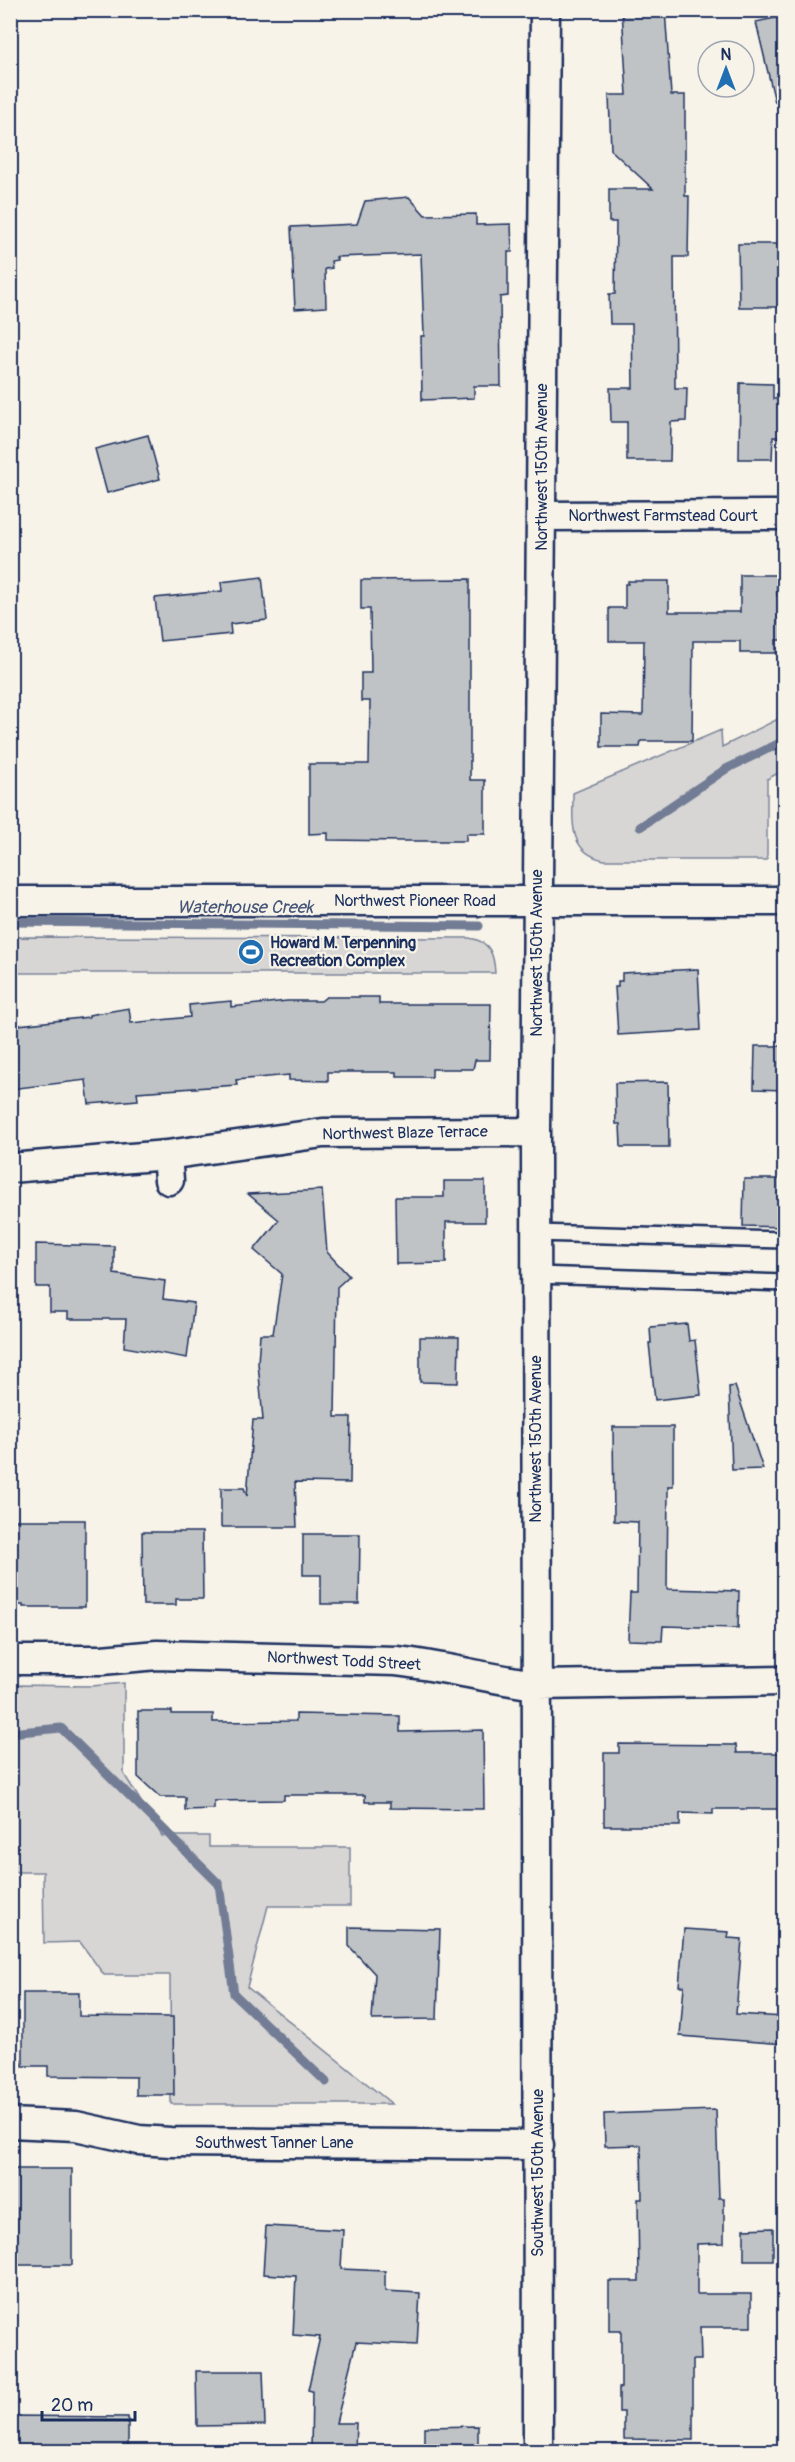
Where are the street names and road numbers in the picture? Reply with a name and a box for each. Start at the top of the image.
street label: Northwest 150th Avenue [532,383,552,551]
street label: Northwest Farmstead Court [568,506,758,526]
street label: Northwest 150th Avenue [527,869,547,1037]
street label: Northwest Pioneer Road [334,891,496,911]
street label: Northwest Blaze Terrace [322,1122,488,1144]
street label: Northwest 150th Avenue [526,1355,546,1523]
street label: Northwest Todd Street [267,1647,422,1675]
street label: Southwest 150th Avenue [528,2089,548,2257]
street label: Southwest Tanner Lane [195,2133,353,2153]

